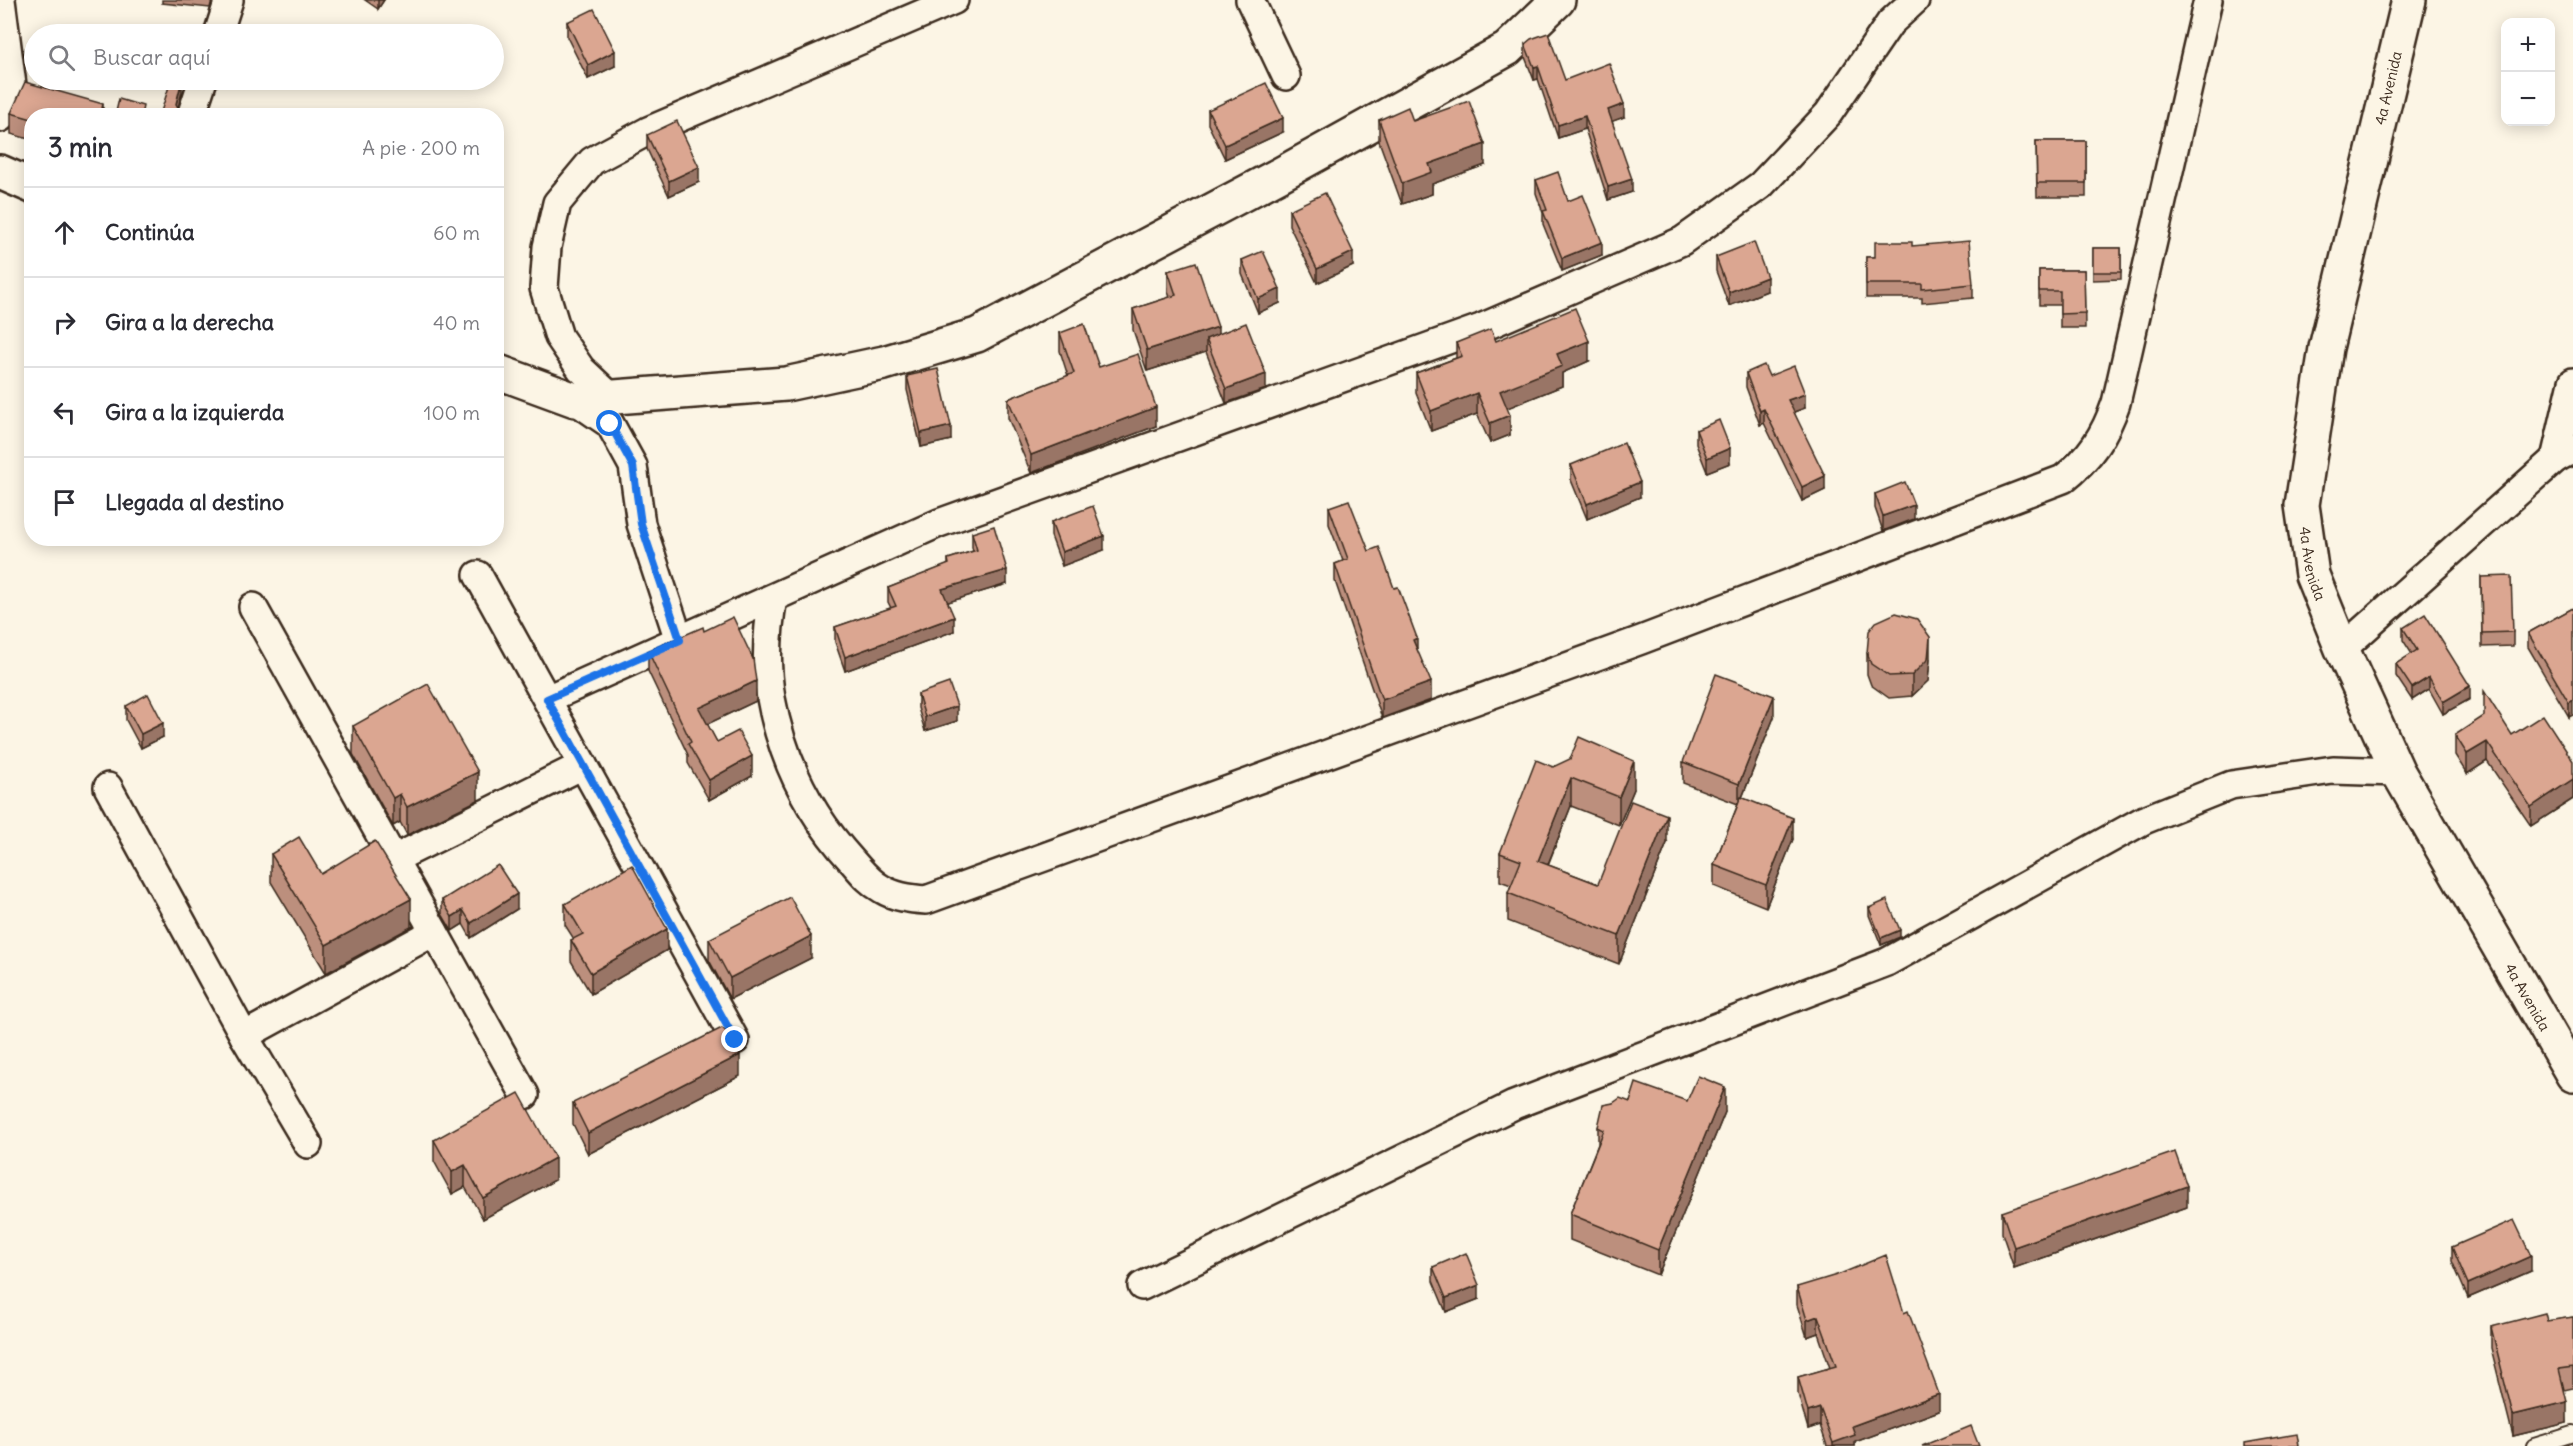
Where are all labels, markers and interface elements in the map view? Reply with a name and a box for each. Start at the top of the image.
map controls [2501,18,2555,126]
button: + [2501,18,2555,72]
search box [24,24,504,90]
icon: search [45,41,78,74]
text: Buscar aquí [93,43,210,71]
street label: 4a Avenida [2370,49,2406,127]
button: − [2501,72,2555,126]
text: 3 min [48,131,113,164]
text: A pie · 200 m [362,135,480,160]
icon: ahead [48,216,81,249]
text: Continúa [105,218,194,246]
text: 60 m [433,220,480,245]
icon: right [48,306,81,339]
text: Gira a la derecha [105,308,274,336]
text: 40 m [433,310,480,335]
icon: left [48,396,81,429]
text: Gira a la izquierda [105,398,284,426]
text: 100 m [423,400,480,425]
route start [596,410,622,436]
icon: arrive [48,486,81,519]
text: Llegada al destino [105,488,284,516]
street label: 4a Avenida [2296,525,2331,603]
street label: 4a Avenida [2501,960,2555,1035]
route end [721,1026,747,1052]

